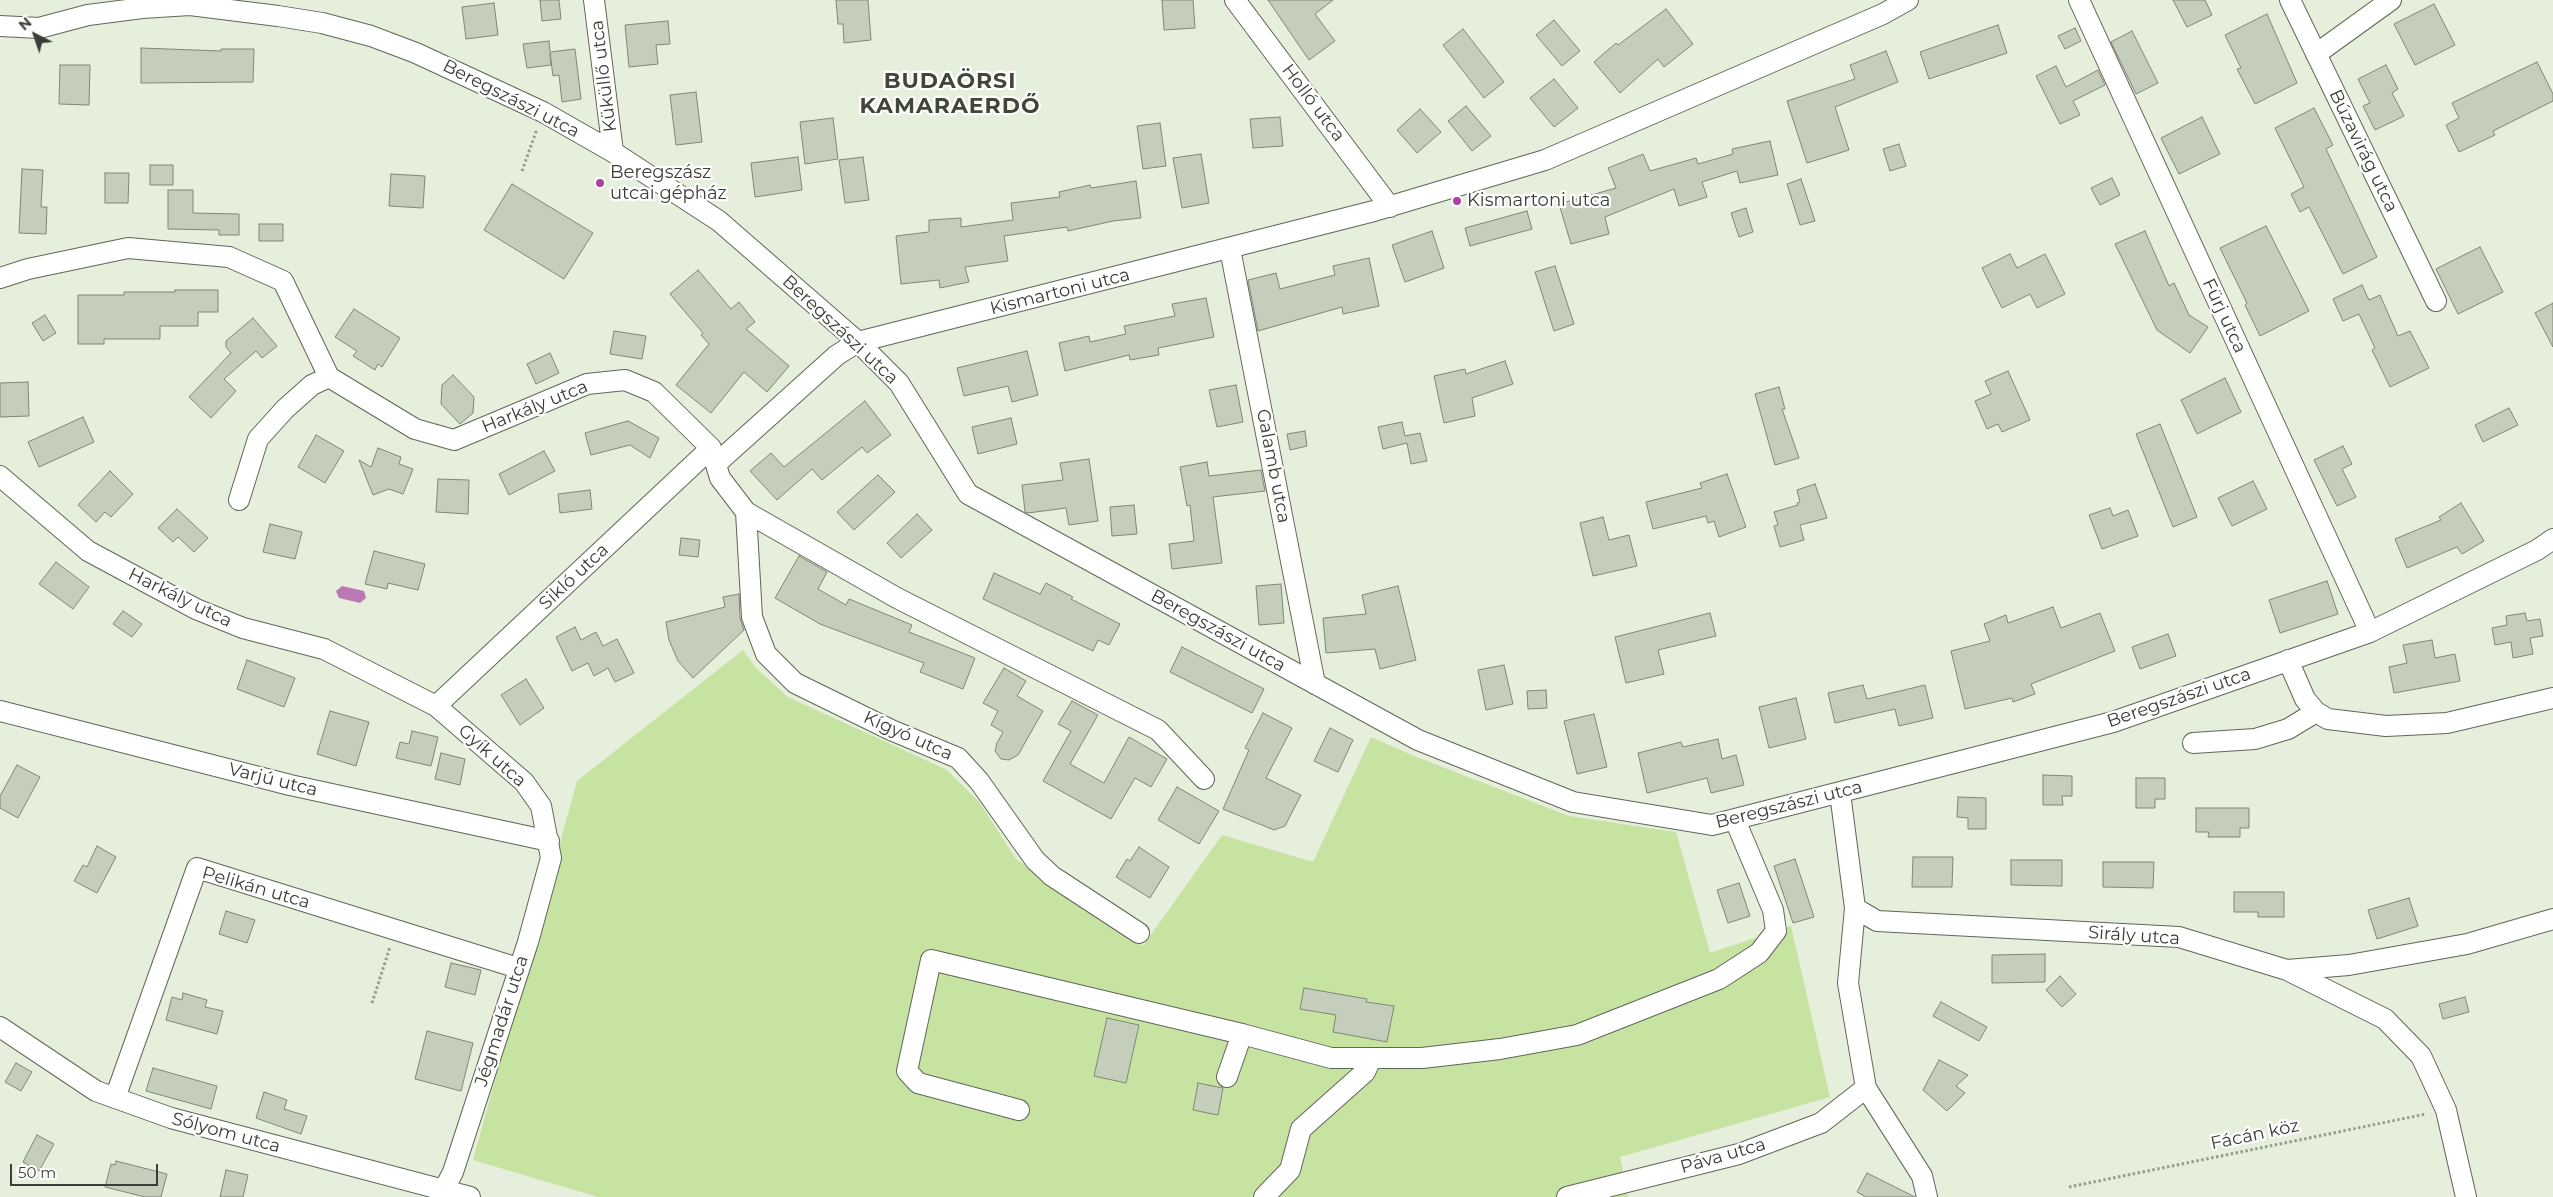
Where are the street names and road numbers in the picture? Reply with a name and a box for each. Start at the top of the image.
street label: Küküllő utca [586,19,622,133]
street label: Beregszászi utca [439,55,583,143]
street label: Holló utca [1277,60,1349,146]
street label: Búzavirág utca [2324,86,2402,216]
street label: Kismartoni utca [988,264,1132,320]
street label: Beregszászi utca [778,271,902,389]
street label: Fürj utca [2197,275,2251,357]
street label: Harkály utca [479,376,591,438]
street label: Galamb utca [1251,407,1295,525]
street label: Sikló utca [535,539,613,615]
street label: Harkály utca [125,564,235,632]
street label: Beregszászi utca [1147,585,1289,677]
street label: Beregszászi utca [2104,663,2254,733]
street label: Kígyó utca [860,707,956,765]
street label: Gyík utca [454,720,530,792]
street label: Varjú utca [226,759,320,801]
street label: Beregszászi utca [1713,776,1865,834]
street label: Pelikán utca [200,862,312,914]
street label: Sirály utca [2087,922,2181,950]
street label: Jégmadár utca [471,953,533,1089]
street label: Sólyom utca [169,1108,283,1158]
street label: Fácán köz [2209,1115,2301,1155]
street label: Páva utca [1678,1134,1768,1178]

